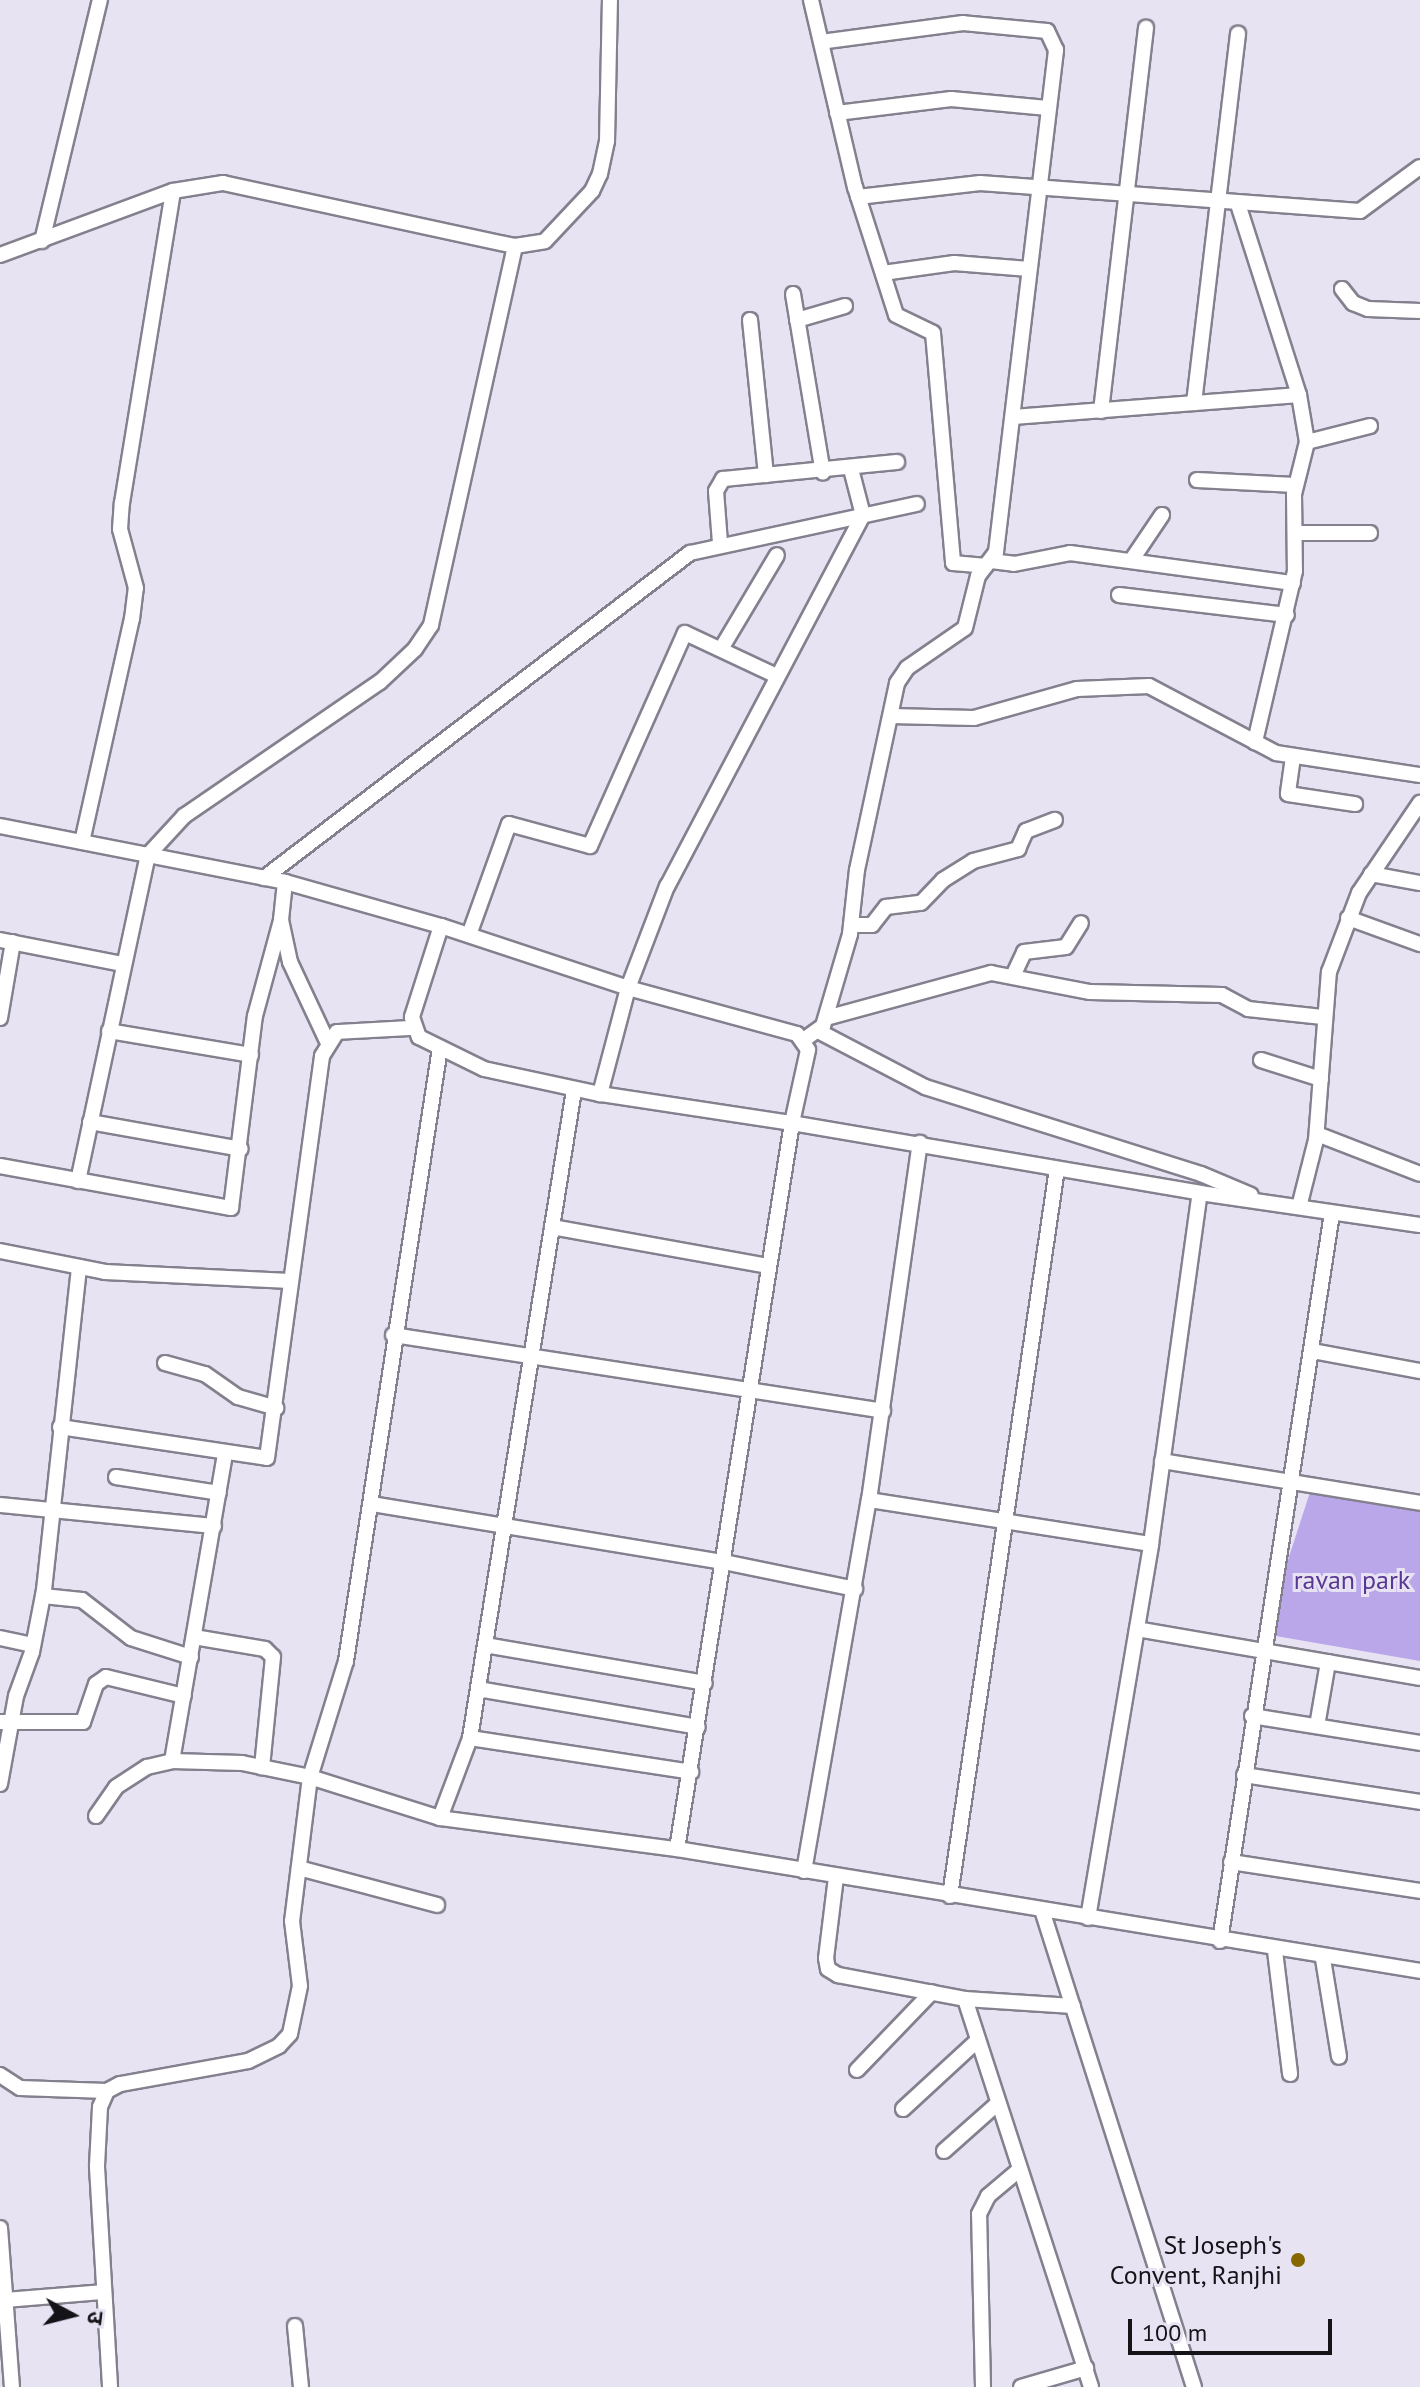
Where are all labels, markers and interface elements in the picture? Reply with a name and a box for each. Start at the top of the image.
park label: ravan park [1294,1564,1410,1596]
place label: St Joseph's Convent, Ranjhi [1108,2229,1282,2290]
marker: St Joseph's Convent, Ranjhi [1289,2251,1307,2269]
north arrow [32,2275,112,2355]
scale bar [1132,2303,1336,2353]
text: उ [81,2310,111,2326]
text: 100 m [1142,2317,1207,2348]

